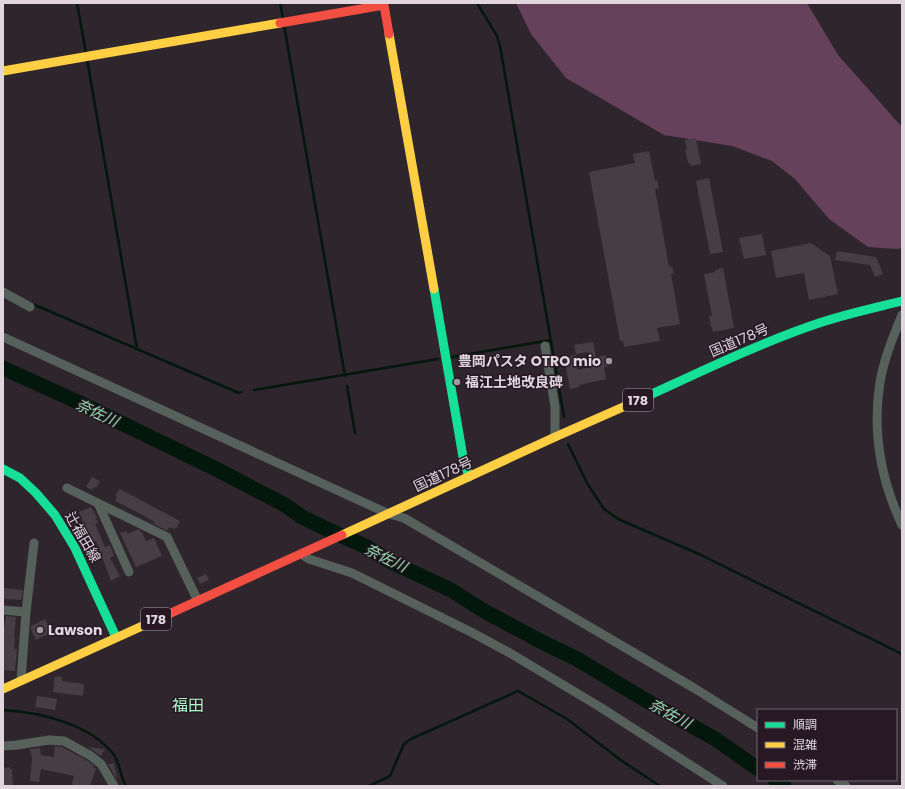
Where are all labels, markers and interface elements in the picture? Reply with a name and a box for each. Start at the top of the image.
street label: 国道178号 [706,318,772,362]
place label: 豊岡パスタ OTRO mio [458,351,601,371]
marker: 豊岡パスタ OTRO mio [604,356,614,366]
place label: 福江土地改良碑 [465,372,563,392]
marker: 福江土地改良碑 [452,377,462,387]
road number: 178 [623,389,653,411]
water label: 奈佐川 [72,394,124,432]
street label: 国道178号 [410,452,476,496]
street label: 辻福田線 [60,508,106,566]
water label: 奈佐川 [361,538,413,578]
road number: 178 [141,608,171,630]
place label: Lawson [48,620,102,640]
marker: Lawson [35,625,45,635]
water label: 奈佐川 [645,693,697,735]
district label: 福田 [172,694,204,717]
legend [757,709,897,781]
text: 順調 [793,716,817,733]
text: 混雑 [793,736,817,753]
text: 渋滞 [793,756,817,773]

